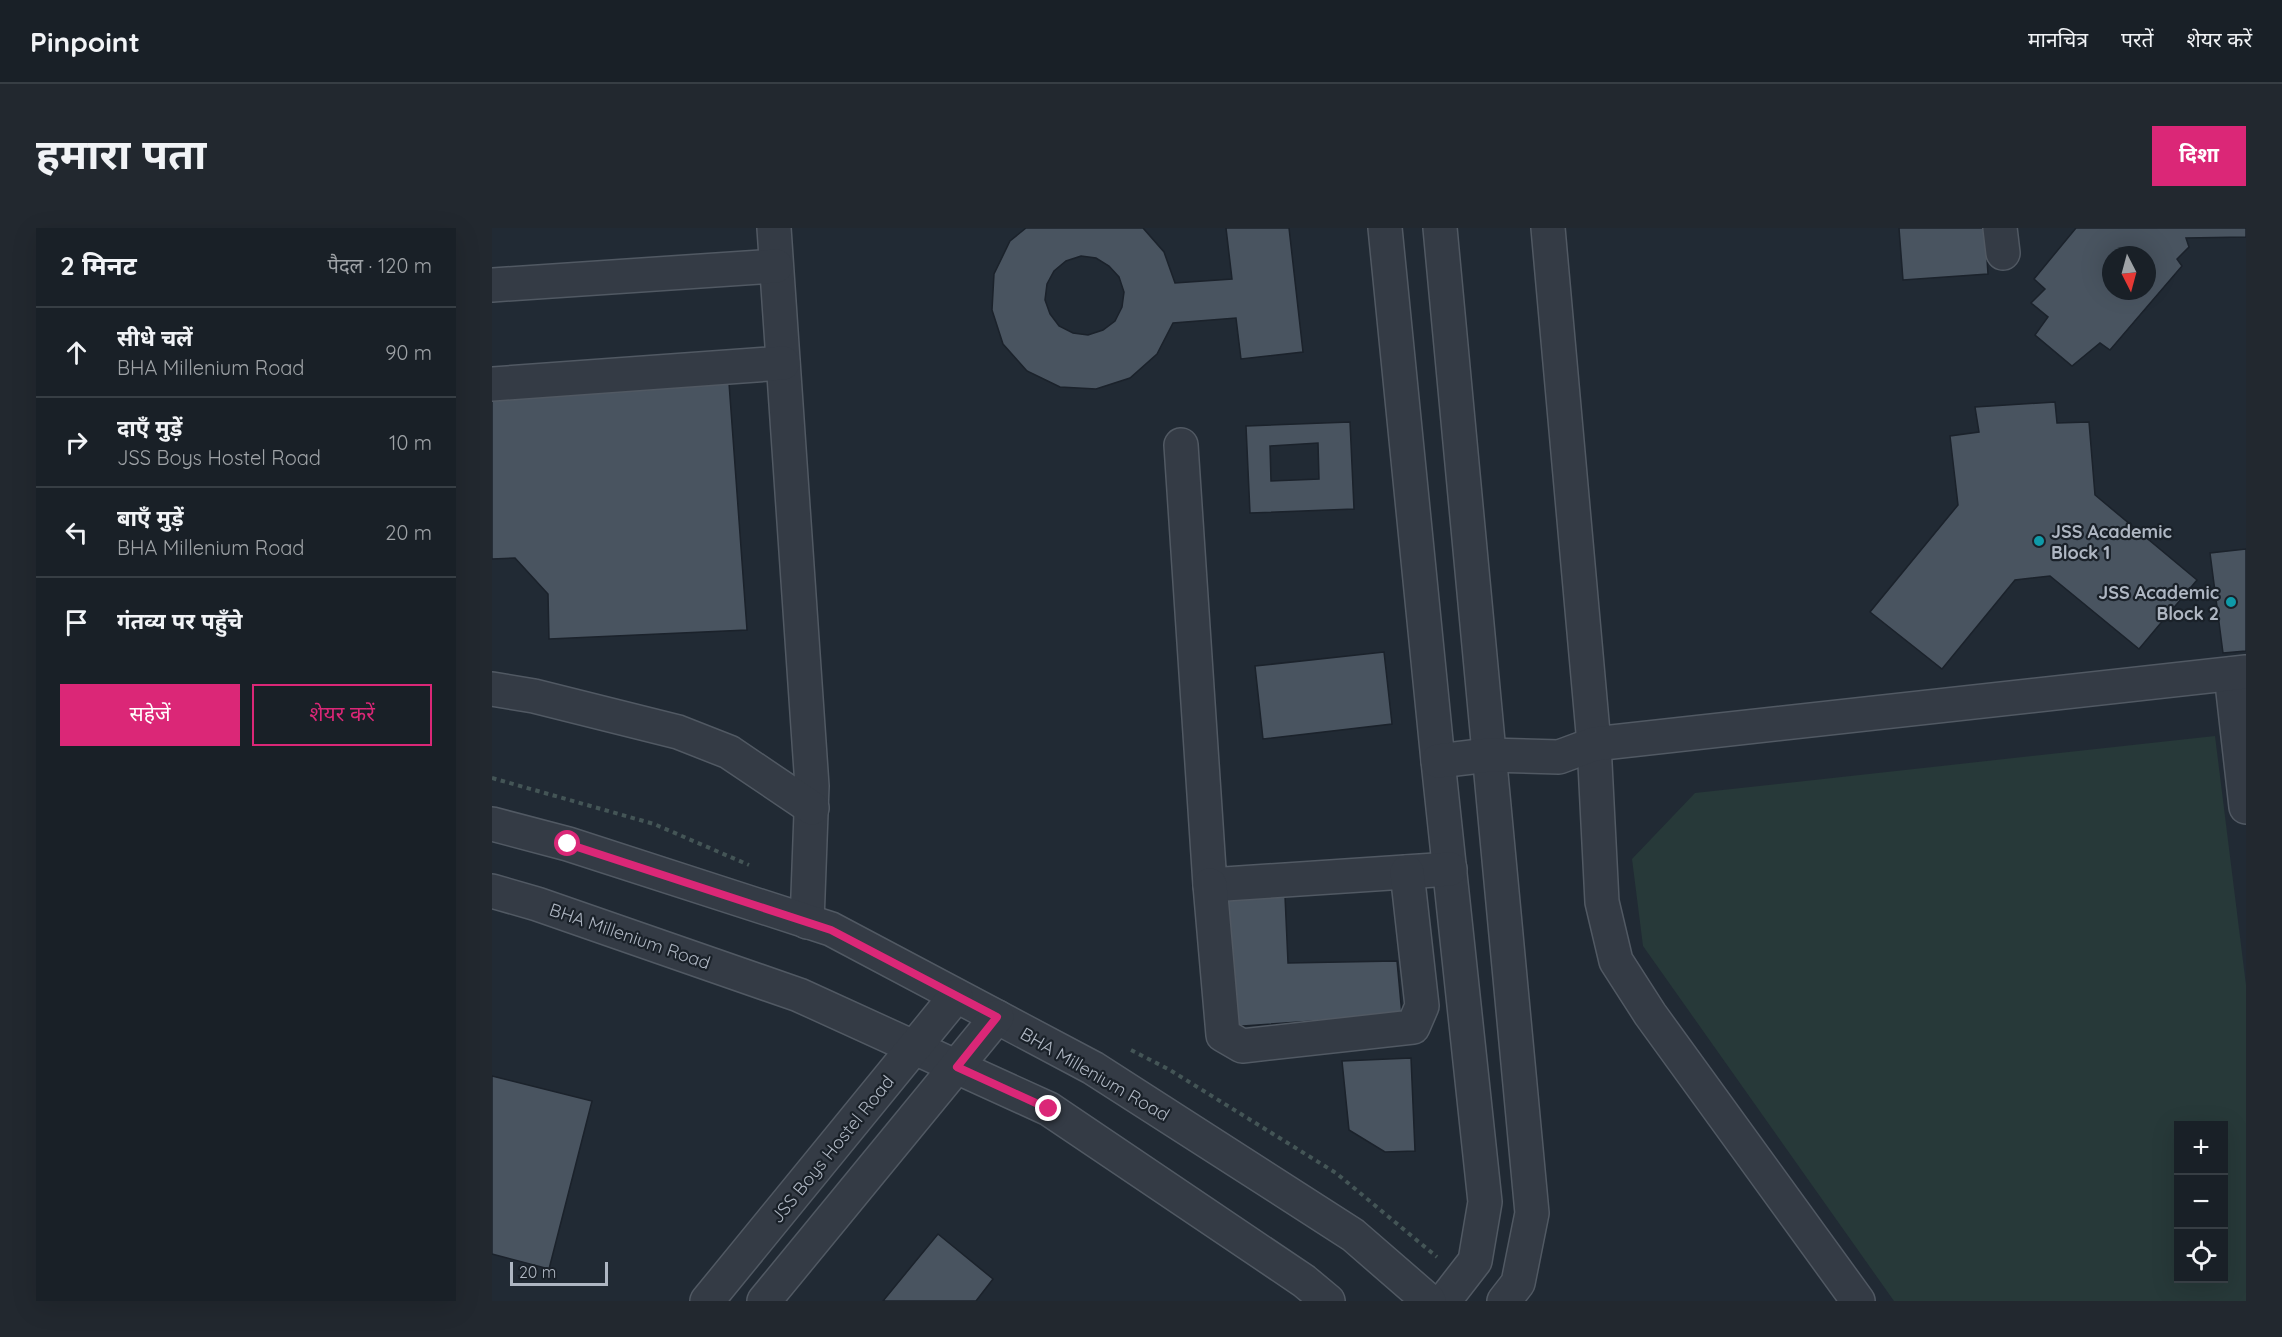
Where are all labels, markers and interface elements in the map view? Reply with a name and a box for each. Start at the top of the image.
text: Pinpoint [30,24,140,59]
text: मानचित्र [2028,26,2088,52]
text: परतें [2121,26,2154,52]
text: शेयर करें [2187,26,2252,52]
button: दिशा [2152,126,2246,186]
text: हमारा पता [36,127,206,180]
north arrow [2102,246,2156,300]
text: 2 मिनट [60,249,137,282]
text: पैदल · 120 m [328,253,432,278]
text: सीधे चलें [117,324,193,352]
icon: ahead [60,336,93,369]
text: 90 m [385,340,432,365]
text: BHA Millenium Road [117,355,304,380]
text: दाएँ मुड़ें [117,414,182,442]
icon: right [60,426,93,459]
text: 10 m [389,430,432,455]
text: JSS Boys Hostel Road [117,445,321,470]
text: बाएँ मुड़ें [117,504,183,532]
icon: left [60,516,93,549]
text: 20 m [385,520,432,545]
place label: JSS Academic Block 1 [2051,520,2172,564]
marker: JSS Academic Block 1 [2032,534,2046,548]
text: BHA Millenium Road [117,535,304,560]
place label: JSS Academic Block 2 [2098,581,2219,625]
marker: JSS Academic Block 2 [2224,595,2238,609]
icon: arrive [60,606,93,639]
text: गंतव्य पर पहुँचे [117,607,242,635]
button: सहेजें [60,684,240,746]
button: शेयर करें [252,684,432,746]
route start [554,830,580,856]
street label: BHA Millenium Road [546,898,714,974]
street label: BHA Millenium Road [1016,1022,1174,1126]
street label: JSS Boys Hostel Road [765,1070,899,1228]
route end [1035,1095,1061,1121]
map controls [2174,1121,2228,1283]
button: + [2174,1121,2228,1175]
button: − [2174,1175,2228,1229]
button: locate [2174,1229,2228,1283]
scale bar [510,1259,608,1286]
text: 20 m [519,1262,556,1282]

